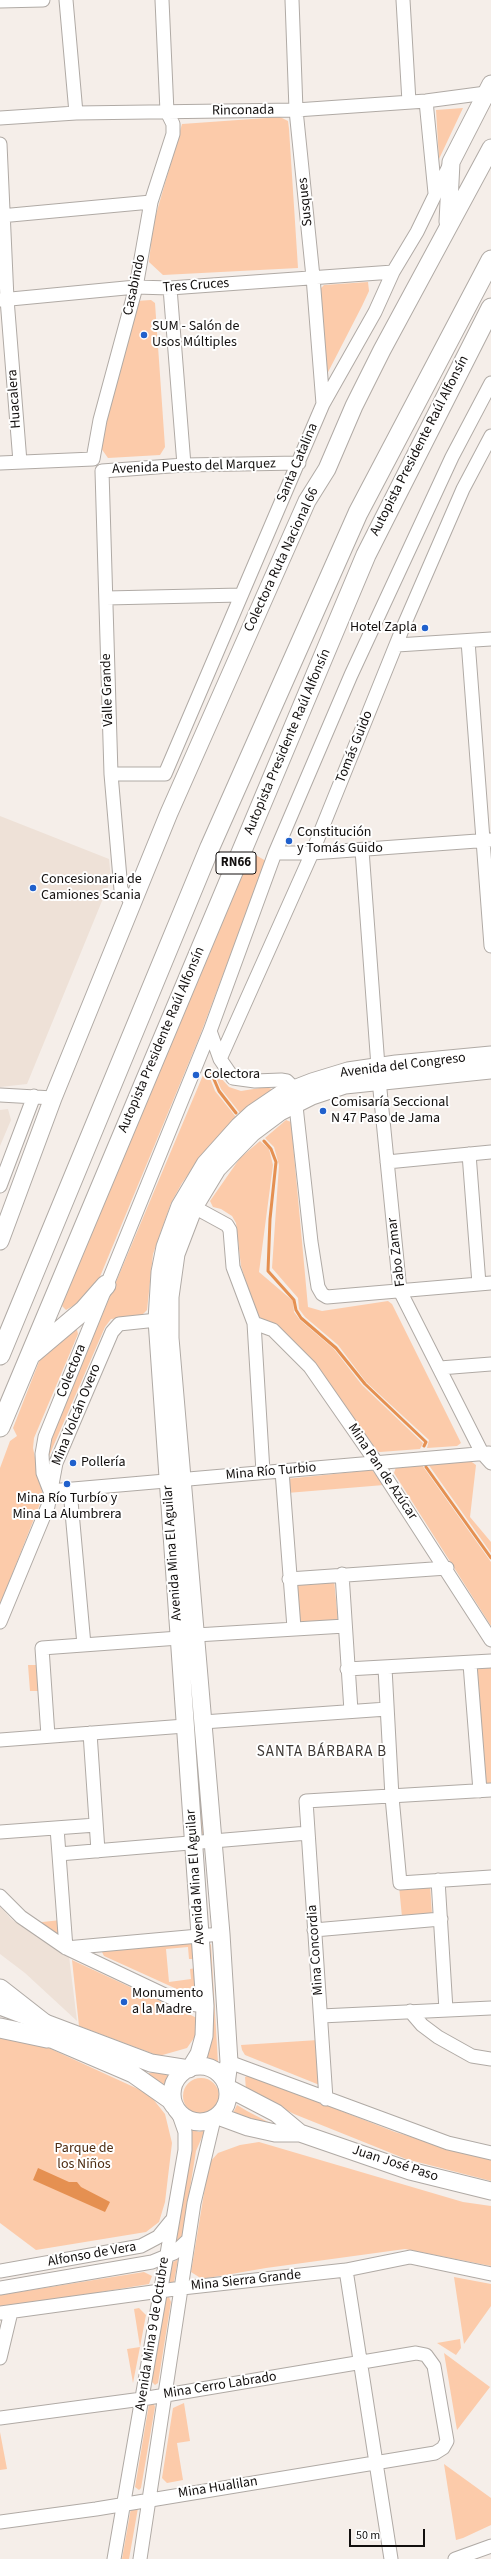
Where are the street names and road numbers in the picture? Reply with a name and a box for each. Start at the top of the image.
street label: Rinconada [212,102,274,120]
street label: Susques [295,177,317,227]
street label: Casabindo [120,253,150,317]
street label: Tres Cruces [162,275,230,297]
street label: Autopista Presidente Raúl Alfonsín [367,353,473,539]
street label: Huacalera [5,369,25,429]
street label: Santa Catalina [274,421,322,505]
street label: Avenida Puesto del Marquez [112,456,276,478]
street label: Colectora Ruta Nacional 66 [241,485,323,635]
street label: Autopista Presidente Raúl Alfonsín [241,647,335,837]
street label: Valle Grande [98,653,118,727]
street label: Tomás Guido [333,708,377,786]
road number: RN66 [216,852,256,874]
street label: Autopista Presidente Raúl Alfonsín [115,945,209,1135]
street label: Avenida del Congreso [339,1050,467,1082]
street label: Fabo Zamar [384,1216,410,1288]
street label: Colectora [54,1342,90,1400]
street label: Mina Volcán Overo [49,1362,105,1468]
street label: Mina Pan de Azúcar [344,1421,420,1523]
street label: Mina Río Turbio [225,1460,317,1484]
street label: Avenida Mina El Aguilar [160,1485,186,1621]
street label: Avenida Mina El Aguilar [183,1809,209,1945]
street label: Mina Concordia [304,1904,328,1996]
street label: Juan José Paso [350,2142,440,2186]
street label: Alfonso de Vera [46,2239,138,2271]
street label: Avenida Mina 9 de Octubre [133,2256,173,2412]
street label: Mina Sierra Grande [190,2267,302,2295]
street label: Mina Cerro Labrado [162,2369,278,2403]
street label: Mina Hualilan [177,2473,259,2503]

